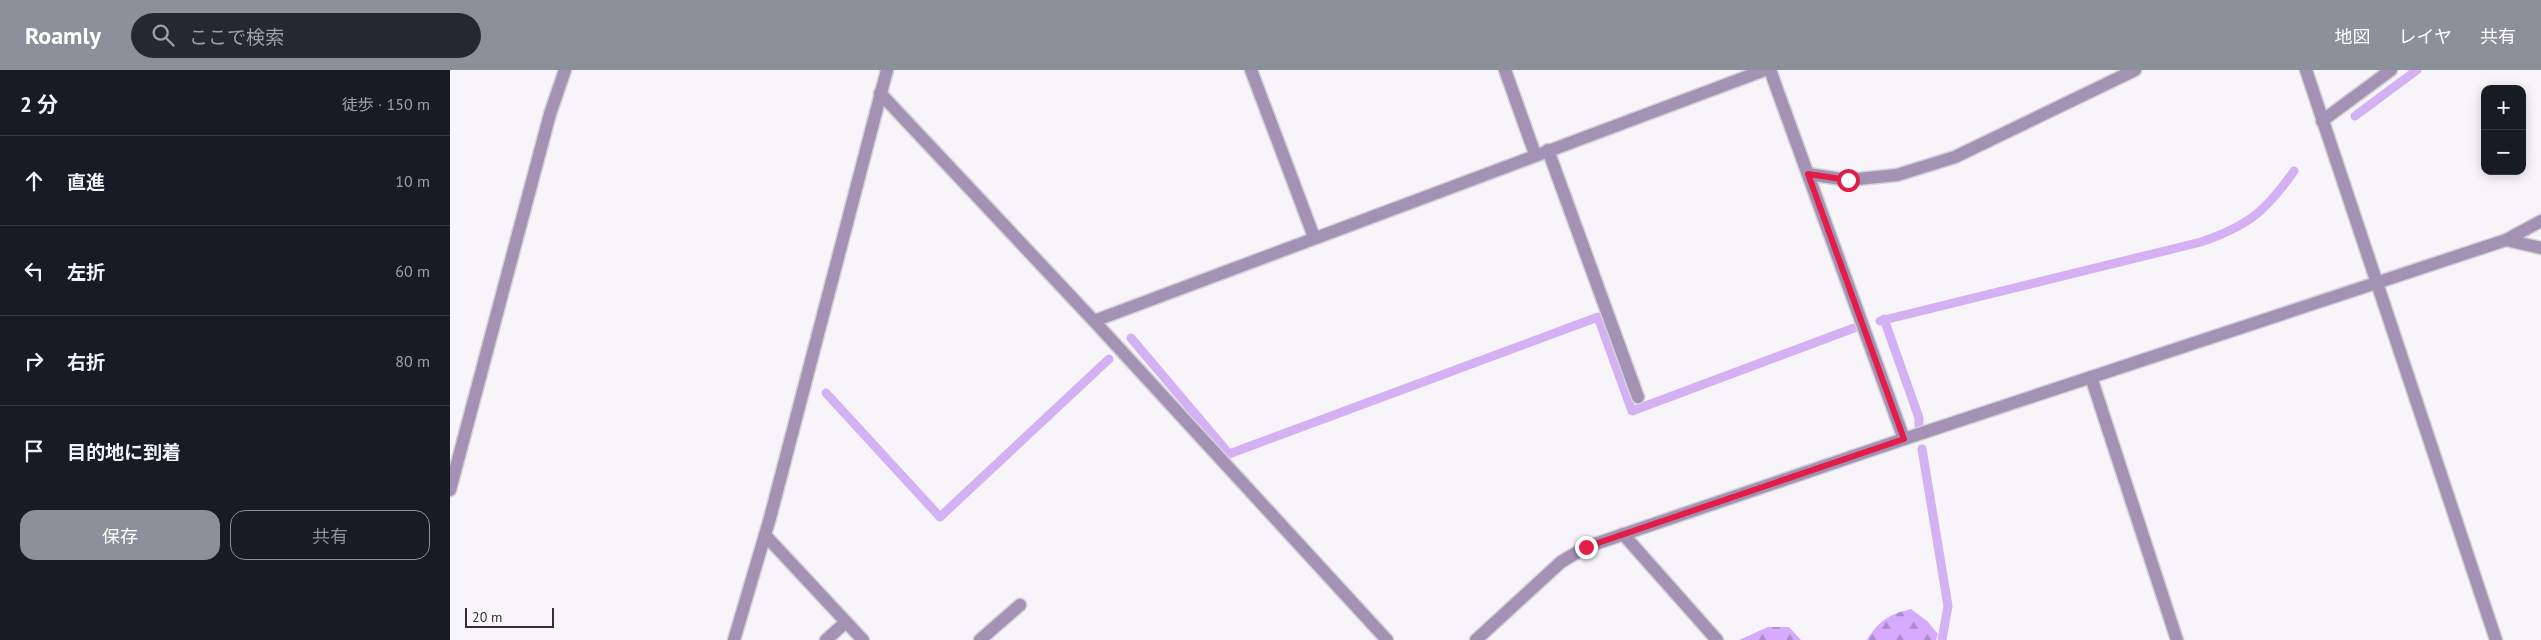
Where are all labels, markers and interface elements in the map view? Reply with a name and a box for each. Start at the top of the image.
search box [131,13,481,58]
text: Roamly [25,20,101,51]
icon: search [149,21,177,49]
text: ここで検索 [189,25,284,49]
text: 地図 [2335,25,2371,48]
text: レイヤ [2399,25,2452,48]
text: 共有 [2480,25,2516,48]
map controls [2481,85,2526,175]
button: + [2481,85,2526,130]
text: 2 分 [20,91,58,118]
text: 徒歩 · 150 m [342,94,430,114]
button: − [2481,130,2526,175]
icon: ahead [20,167,48,195]
route start [1837,169,1860,192]
text: 直進 [67,170,105,194]
text: 10 m [395,171,430,191]
icon: left [20,257,48,285]
text: 左折 [67,260,105,284]
text: 60 m [395,261,430,281]
icon: right [20,347,48,375]
text: 右折 [67,350,105,374]
text: 80 m [395,351,430,371]
icon: arrive [20,437,48,465]
text: 目的地に到着 [67,440,181,464]
button: 保存 [20,510,220,560]
button: 共有 [230,510,430,560]
route end [1575,536,1598,559]
scale bar [465,605,554,628]
text: 20 m [472,608,502,626]

